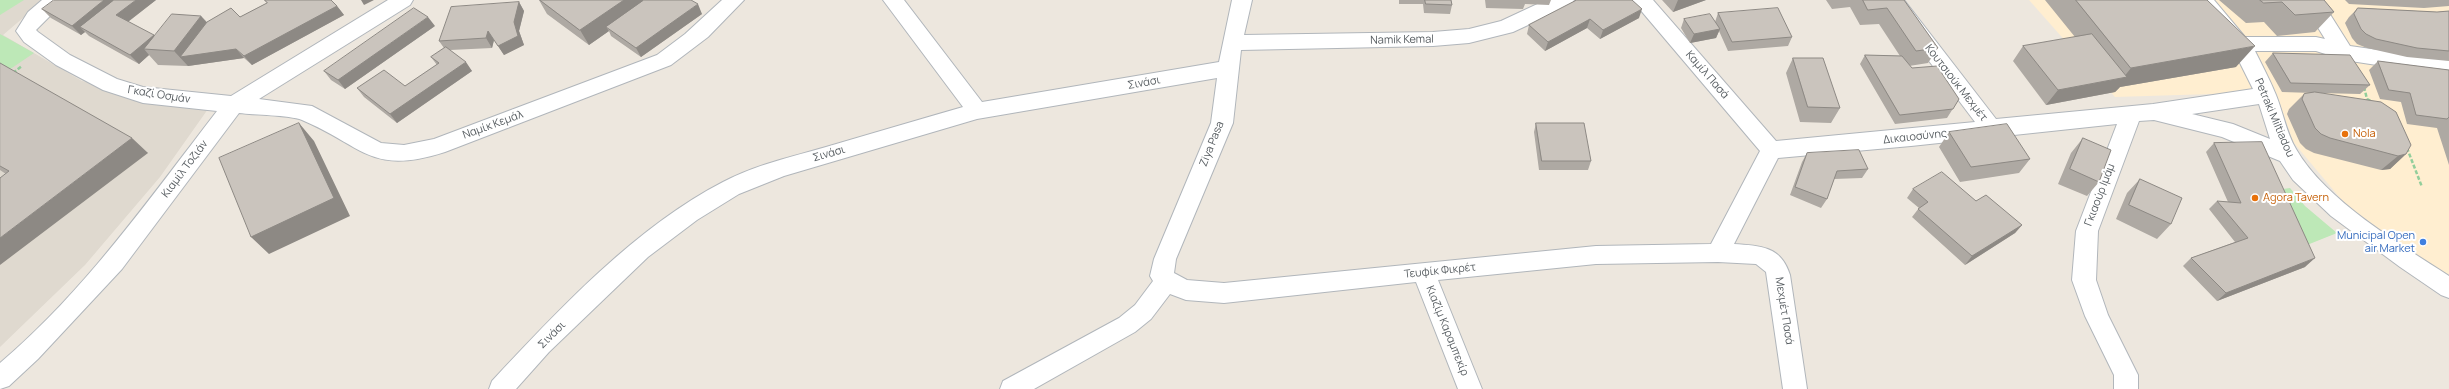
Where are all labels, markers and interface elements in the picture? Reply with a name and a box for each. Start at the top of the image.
street label: Namik Kemal [1370,33,1434,47]
street label: Κουτσιούκ Μεχμέτ [1922,42,1990,124]
street label: Καμίλ Πασά [1683,48,1731,102]
street label: Σινάσι [1127,74,1161,92]
street label: Petraki Miltiadou [2251,77,2297,159]
street label: Γκαζί Οσμάν [127,84,191,106]
street label: Ναμίκ Κεμάλ [461,108,525,142]
street label: Ziya Pasa [1197,119,1227,169]
street label: Δικαιοσύνης [1882,127,1948,147]
place label: Nola [2353,127,2376,141]
marker: Nola [2340,129,2350,139]
street label: Κιαμίλ Τοζιάν [159,138,211,200]
street label: Σινάσι [811,143,847,165]
street label: Γκιαούρ Ιμάμ [2082,162,2118,228]
place label: Agora Tavern [2263,191,2329,205]
marker: Agora Tavern [2250,193,2260,203]
place label: Municipal Open air Market [2337,229,2415,255]
marker: Municipal Open air Market [2418,237,2428,247]
street label: Τευφίκ Φικρέτ [1403,261,1477,281]
street label: Μεχμέτ Πασά [1772,276,1796,346]
street label: Κιαζίμ Καραμπεκίρ [1423,284,1471,378]
street label: Σινάσι [536,319,568,351]

